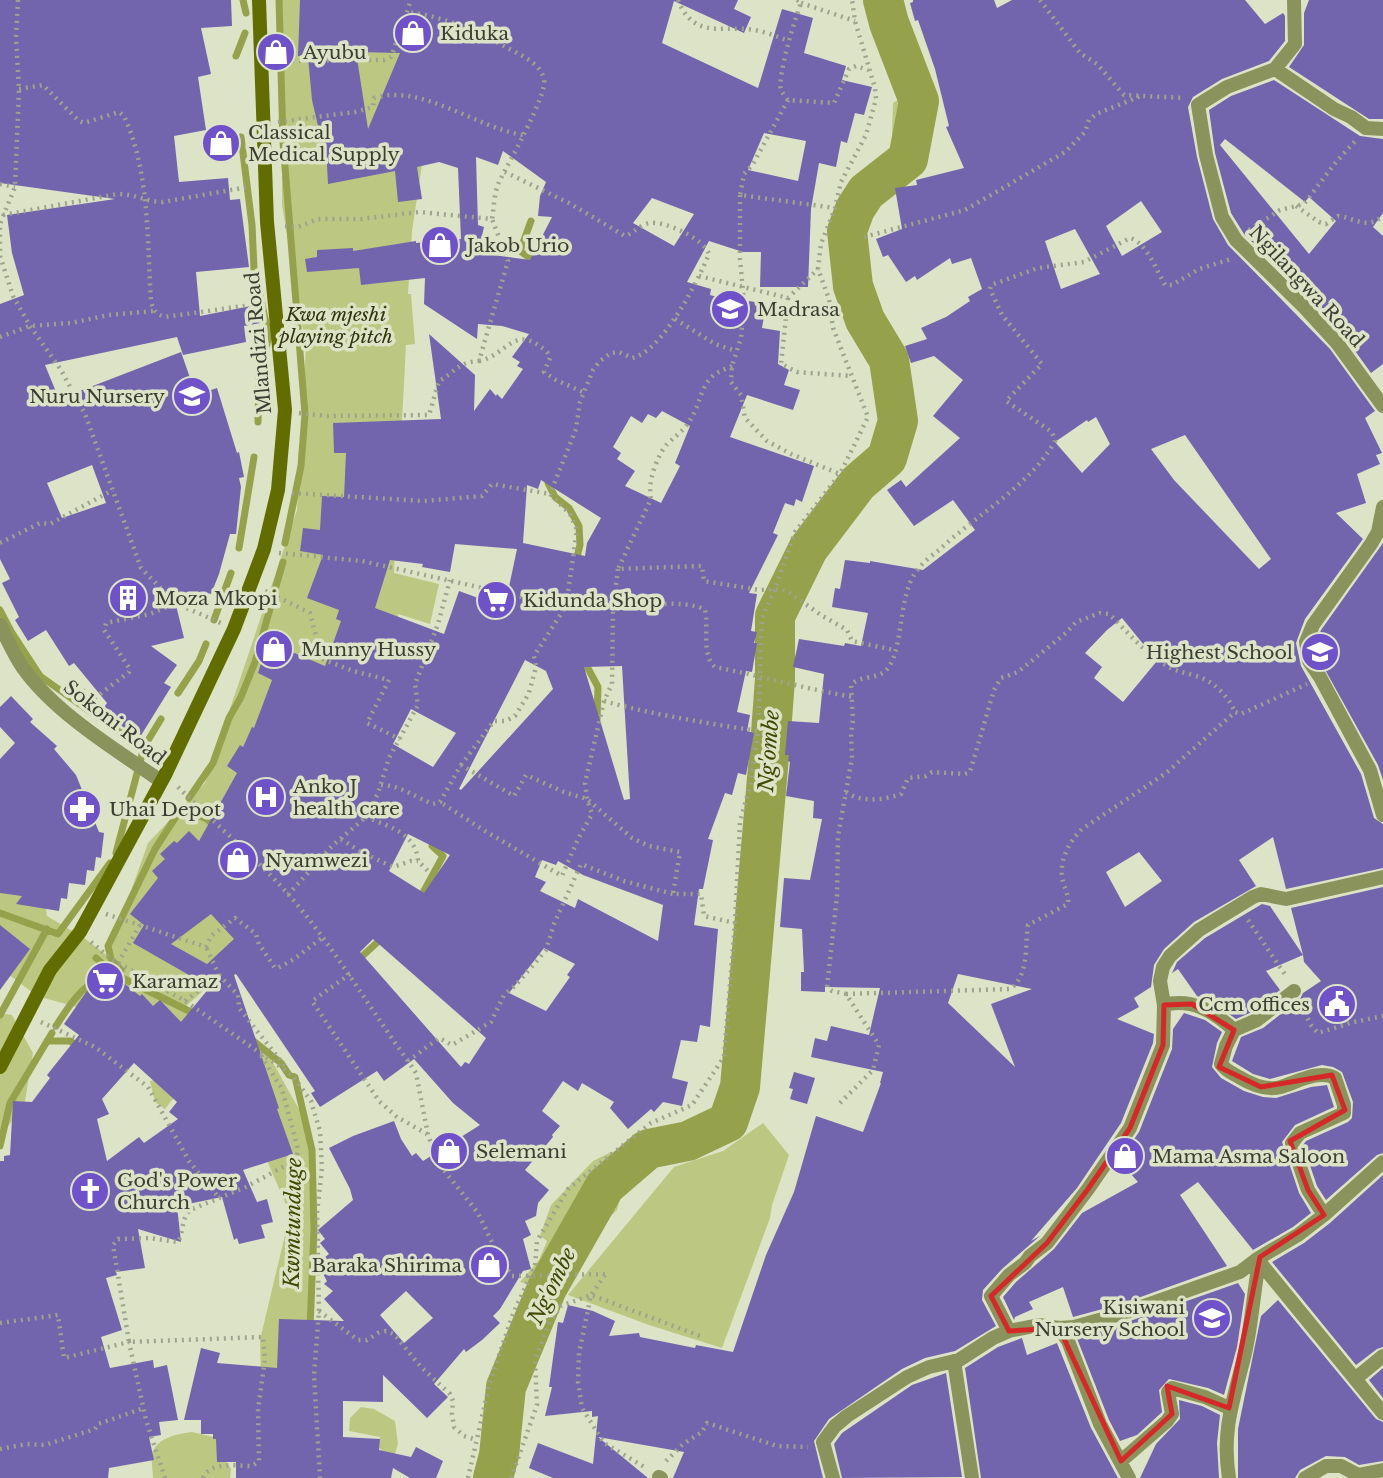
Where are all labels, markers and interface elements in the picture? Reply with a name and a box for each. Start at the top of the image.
shop icon: Kiduka [392,12,434,54]
place label: Kiduka [440,22,510,45]
shop icon: Ayubu [255,31,297,73]
place label: Ayubu [302,41,367,64]
place label: Classical Medical Supply [248,121,400,166]
shop icon: Classical Medical Supply [200,122,242,164]
street label: Ngilangwa Road [1244,221,1369,352]
shop icon: Jakob Urio [419,224,461,266]
place label: Jakob Urio [464,234,569,257]
street label: Mlandizi Road [241,271,276,415]
school or university icon: Madrasa [709,288,751,330]
place label: Madrasa [757,298,840,321]
park label: Kwa mjeshi playing pitch [277,303,393,348]
school or university icon: Nuru Nursery [171,375,213,417]
place label: Nuru Nursery [29,385,165,408]
building icon: Moza Mkopi [107,577,149,619]
supermarket icon: Kidunda Shop [475,579,517,621]
place label: Moza Mkopi [155,587,278,610]
place label: Kidunda Shop [523,589,662,612]
shop icon: Munny Hussy [253,628,295,670]
school or university icon: Highest School [1299,631,1341,673]
place label: Munny Hussy [301,638,436,661]
place label: Highest School [1146,641,1293,664]
street label: Sokoni Road [59,675,171,770]
water label: Ng'ombe [753,709,785,794]
place label: Anko J health care [292,775,400,820]
hospital icon: Anko J health care [245,776,287,818]
pharmacy icon: Uhai Depot [61,788,103,830]
place label: Uhai Depot [109,798,222,821]
shop icon: Nyamwezi [217,839,259,881]
place label: Nyamwezi [265,849,368,872]
supermarket icon: Karamaz [84,960,126,1002]
place label: Karamaz [132,970,218,993]
public building icon: Ccm offices [1316,983,1358,1025]
place label: Ccm offices [1198,993,1310,1016]
shop icon: Selemani [428,1130,470,1172]
shop icon: Mama Asma Saloon [1104,1135,1146,1177]
place label: Selemani [476,1140,567,1163]
place label: Mama Asma Saloon [1152,1145,1345,1168]
water label: Kwmtunduge [279,1157,307,1290]
place label: God's Power Church [117,1169,237,1214]
church icon: God's Power Church [69,1170,111,1212]
water label: Ng'ombe [522,1243,582,1329]
shop icon: Baraka Shirima [468,1244,510,1286]
place label: Baraka Shirima [312,1254,462,1277]
place label: Kisiwani Nursery School [1034,1296,1186,1341]
school or university icon: Kisiwani Nursery School [1191,1297,1233,1339]

